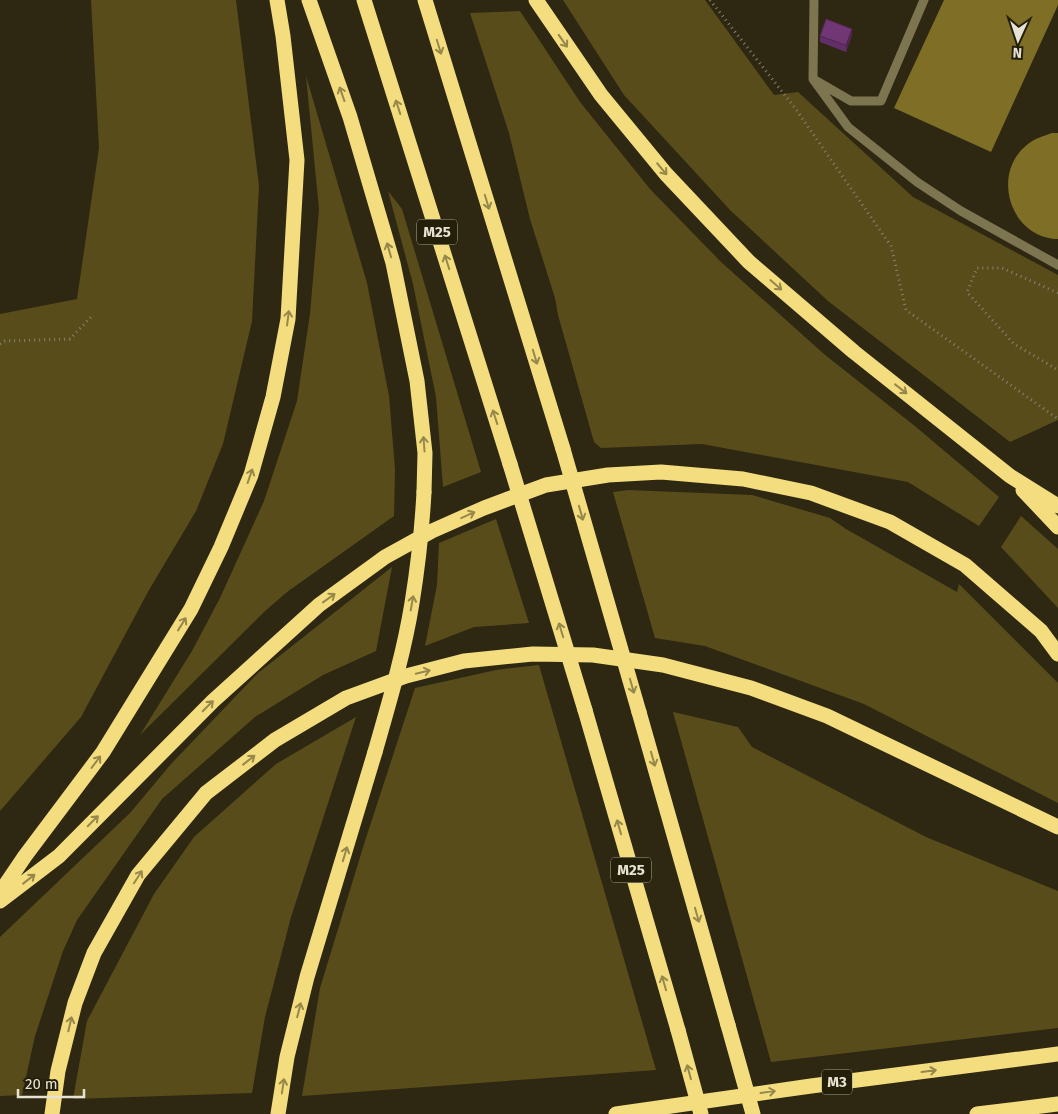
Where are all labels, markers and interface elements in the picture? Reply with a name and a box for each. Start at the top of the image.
north arrow [993,15,1043,65]
one-way arrow [558,33,568,47]
one-way arrow [435,38,445,54]
text: N [1012,44,1022,61]
one-way arrow [337,87,346,102]
one-way arrow [392,100,402,116]
one-way arrow [657,163,668,176]
one-way arrow [483,194,492,209]
road number: M25 [417,220,457,244]
one-way arrow [383,242,393,258]
one-way arrow [441,255,451,271]
one-way arrow [769,280,782,291]
one-way arrow [283,311,293,327]
one-way arrow [530,349,540,365]
one-way arrow [894,384,907,395]
one-way arrow [490,410,500,426]
one-way arrow [419,436,428,452]
one-way arrow [246,469,255,484]
one-way arrow [577,504,587,520]
one-way arrow [460,509,475,519]
one-way arrow [322,593,336,603]
one-way arrow [407,595,417,611]
one-way arrow [178,617,188,631]
one-way arrow [555,622,565,638]
one-way arrow [415,666,431,676]
one-way arrow [627,677,637,693]
one-way arrow [202,700,214,712]
one-way arrow [648,750,658,766]
one-way arrow [91,755,101,769]
one-way arrow [242,755,256,765]
one-way arrow [87,815,99,828]
one-way arrow [613,820,623,836]
one-way arrow [340,846,350,862]
road number: M25 [611,858,651,882]
one-way arrow [133,871,143,885]
one-way arrow [22,873,35,884]
one-way arrow [693,906,702,922]
one-way arrow [659,976,668,992]
one-way arrow [295,1003,304,1019]
one-way arrow [66,1016,75,1032]
one-way arrow [684,1064,694,1080]
scale bar [18,1066,84,1098]
one-way arrow [921,1066,937,1076]
road number: M3 [822,1070,852,1094]
text: 20 m [25,1075,58,1093]
one-way arrow [278,1078,288,1094]
one-way arrow [760,1087,776,1097]

